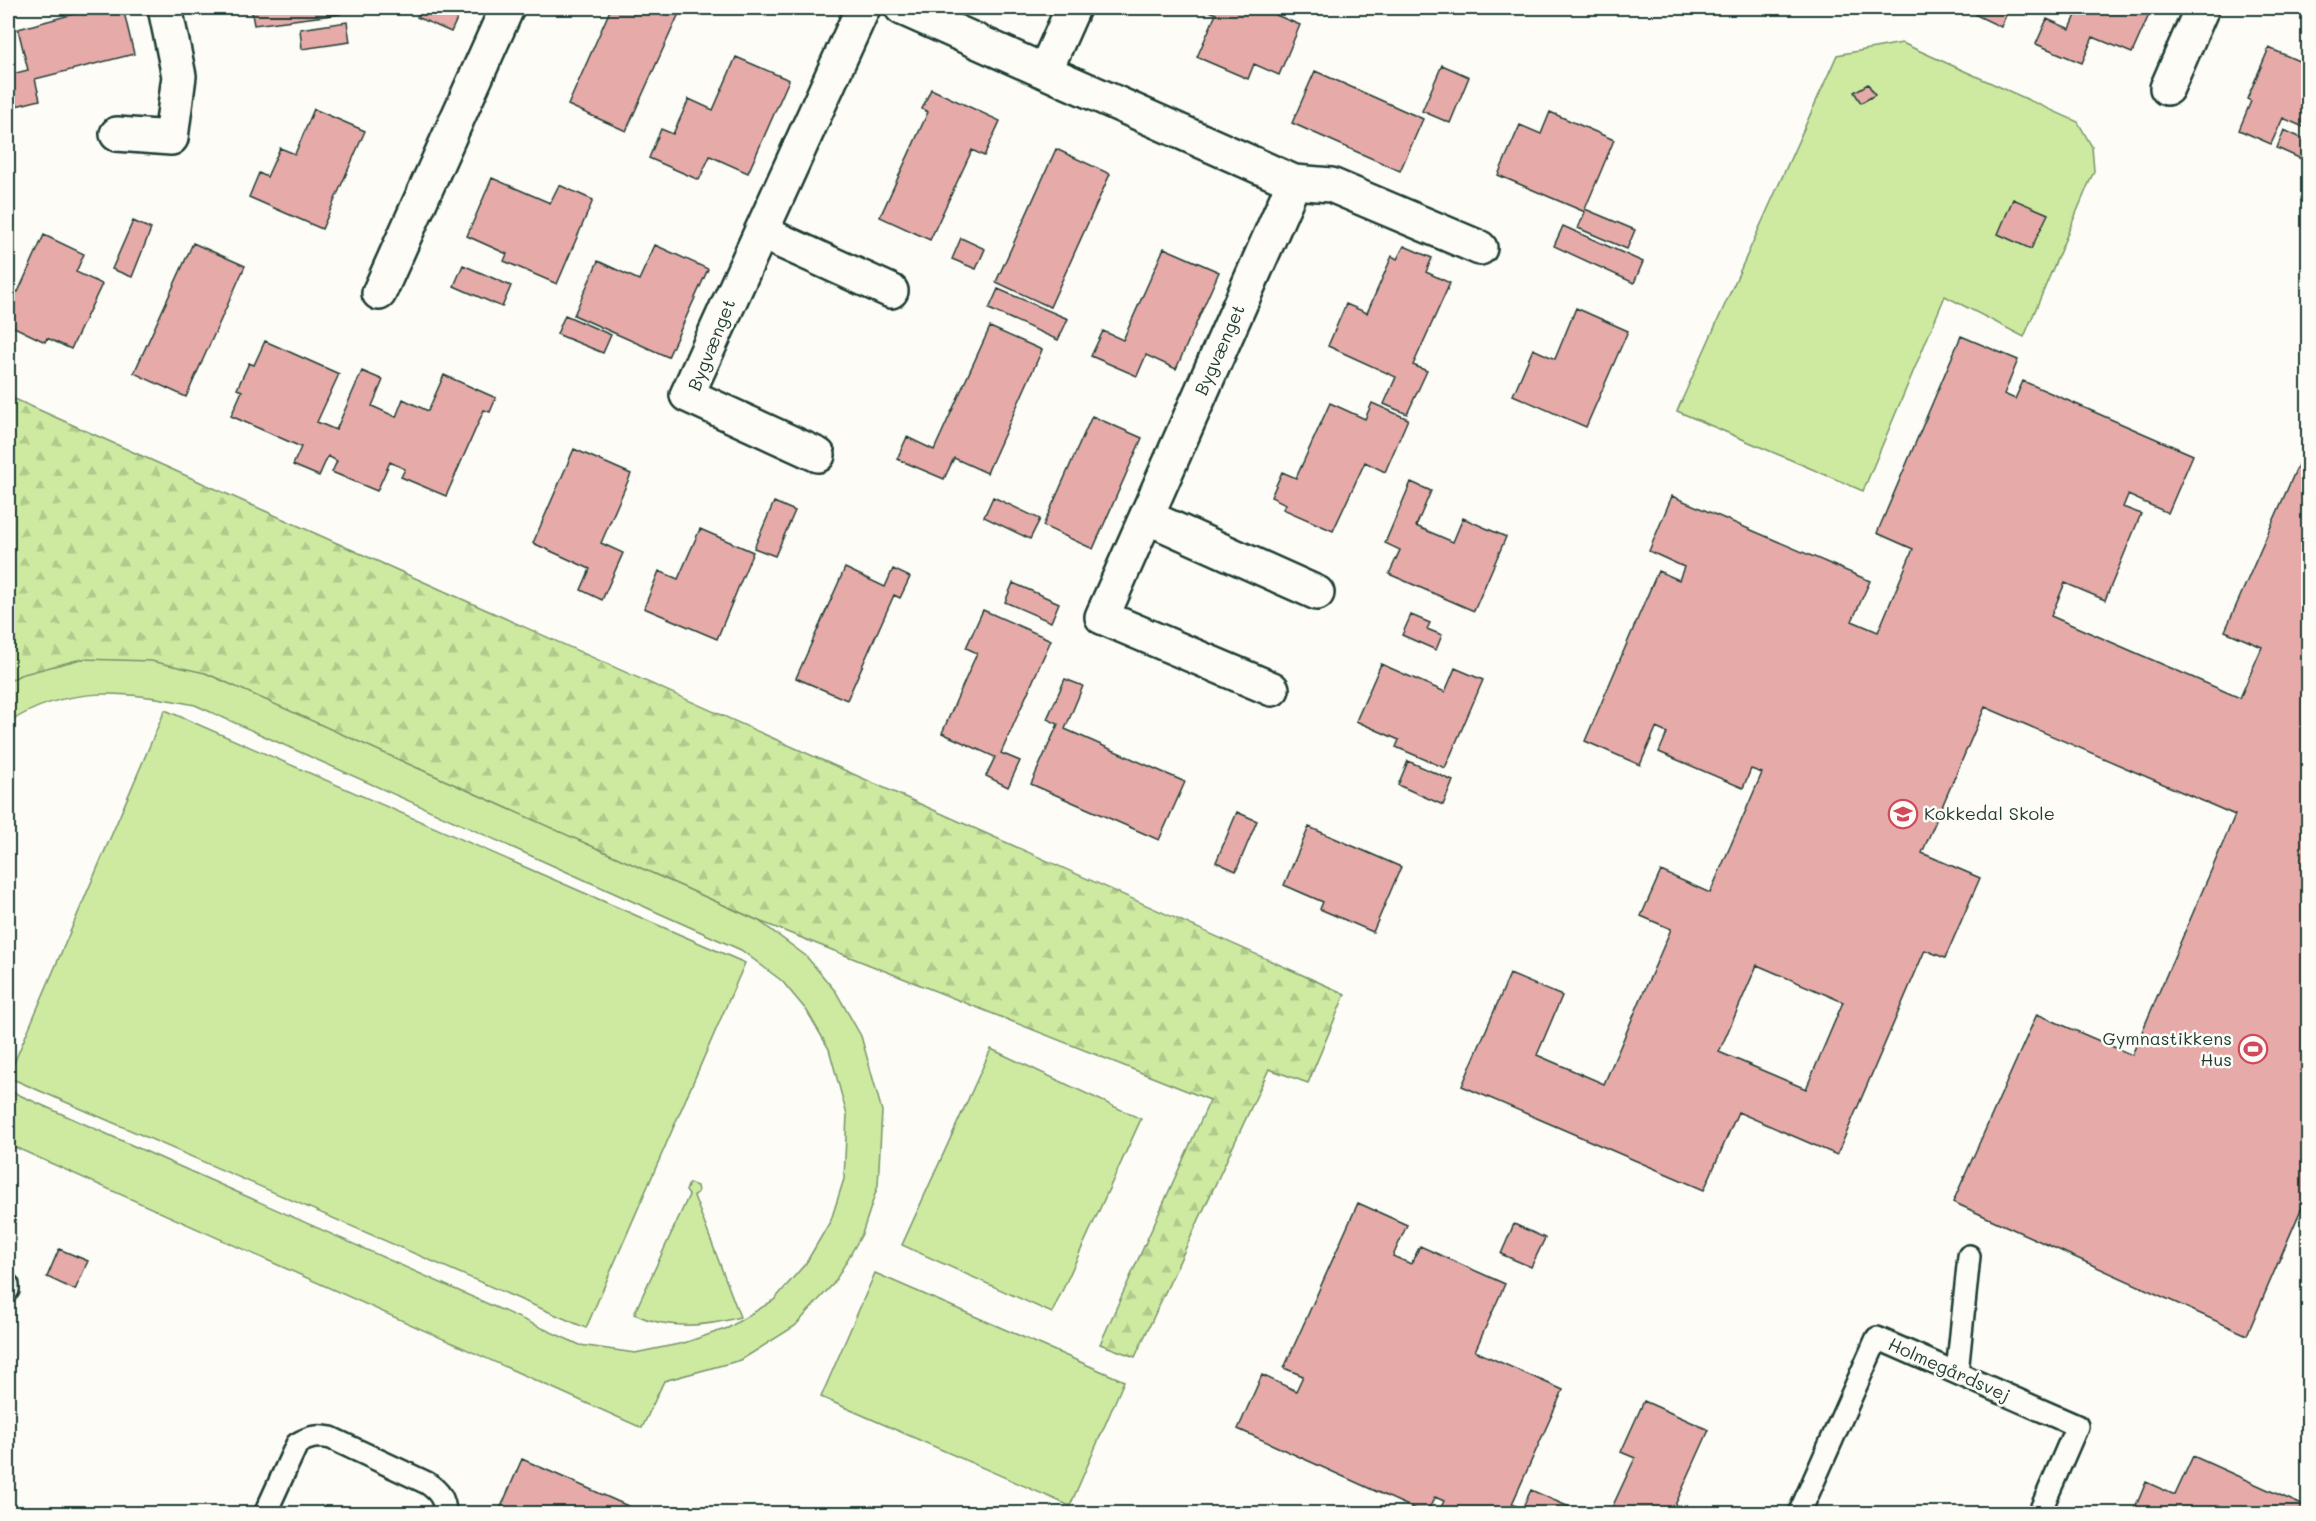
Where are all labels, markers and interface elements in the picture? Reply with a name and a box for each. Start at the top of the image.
street label: Bygvænget [682,295,740,394]
street label: Bygvænget [1188,300,1250,399]
school or university icon: Kokkedal Skole [1887,798,1919,830]
place label: Kokkedal Skole [1924,801,2055,825]
place label: Gymnastikkens Hus [2103,1026,2232,1071]
sports icon: Gymnastikkens Hus [2237,1033,2269,1065]
street label: Holmegårdsvej [1885,1331,2014,1407]

